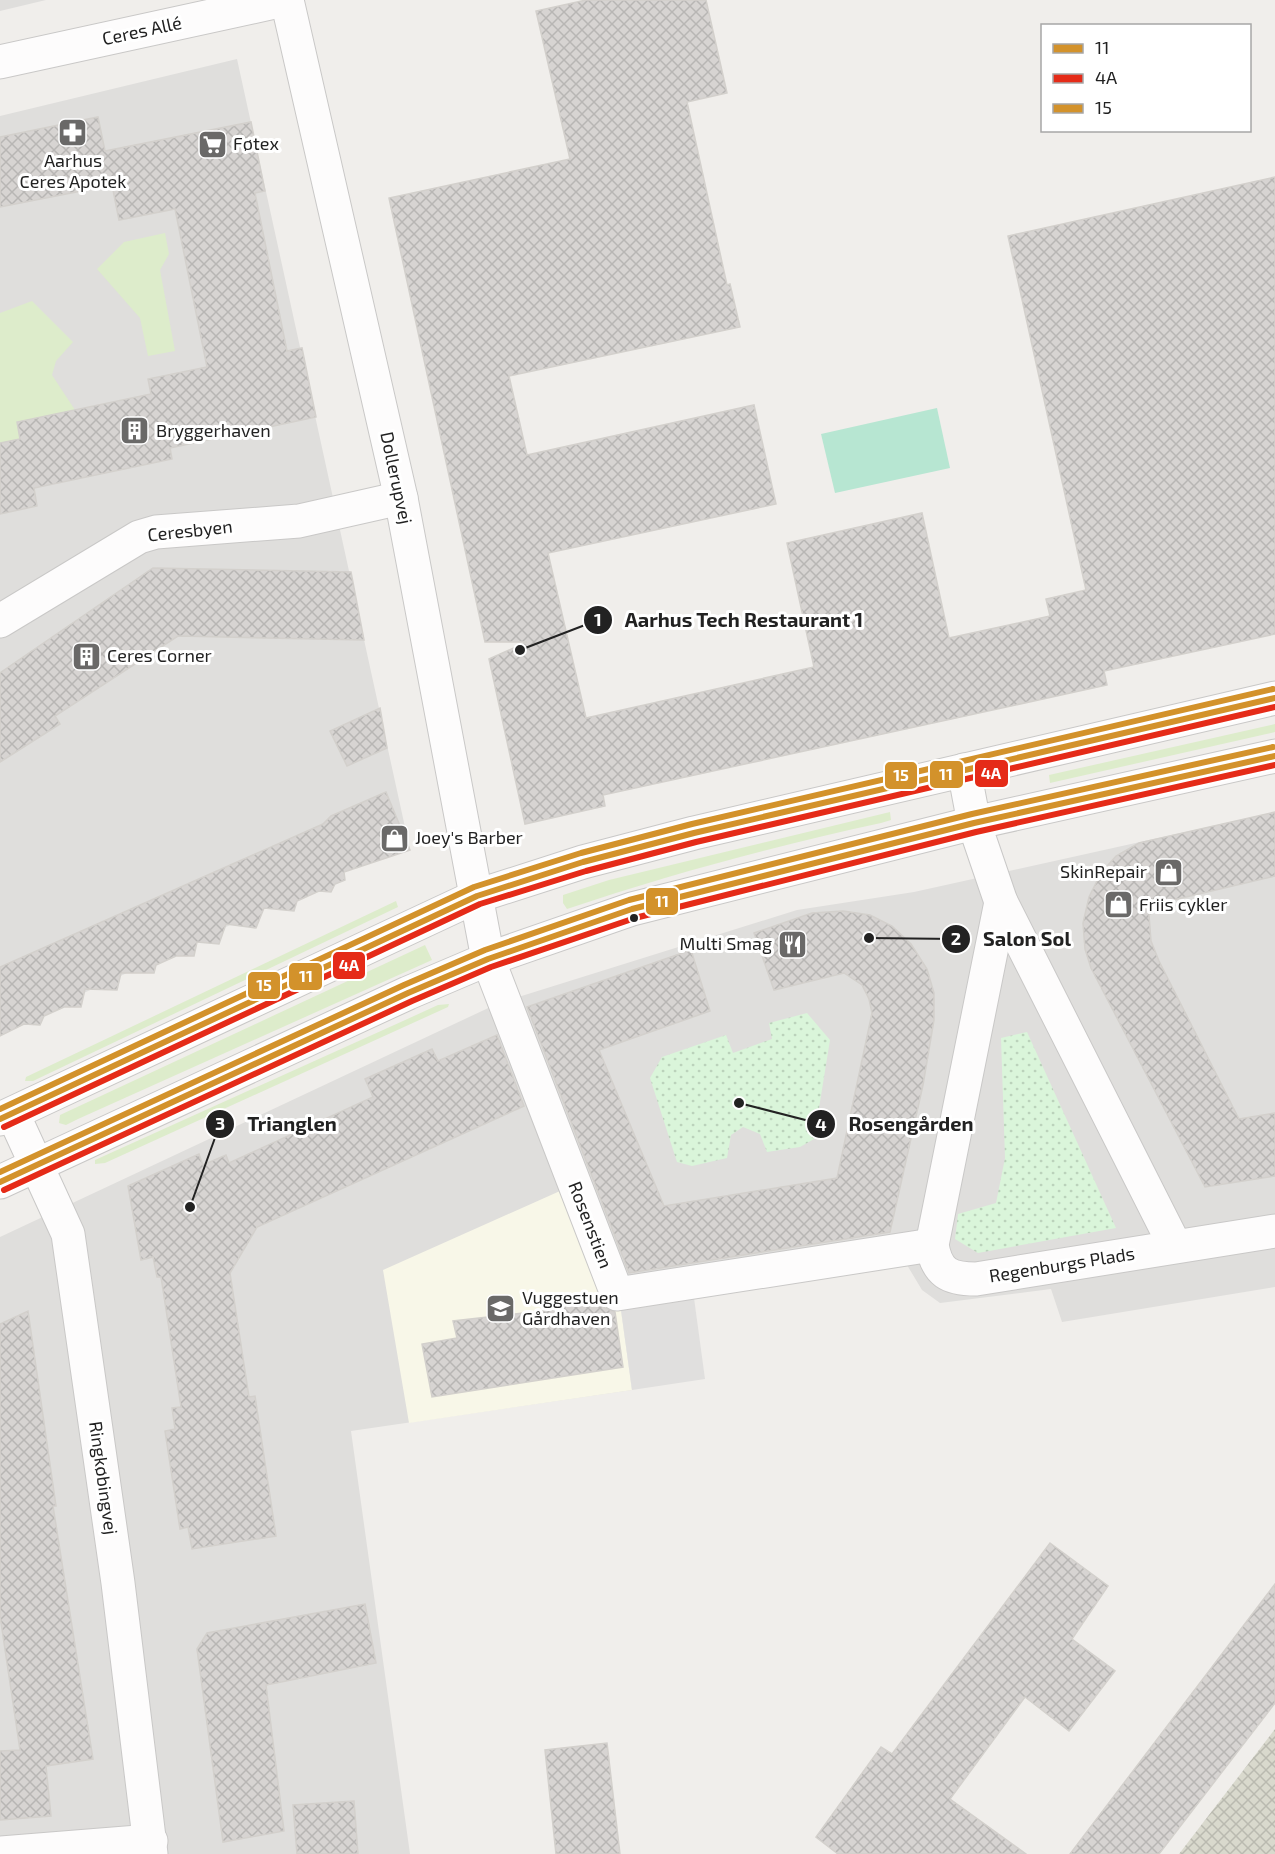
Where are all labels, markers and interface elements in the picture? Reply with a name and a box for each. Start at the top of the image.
street label: Ceres Allé [100,11,184,49]
legend [1041,24,1251,132]
text: 11 [1095,36,1109,58]
text: 4A [1095,66,1118,88]
text: 15 [1095,96,1112,118]
pharmacy icon: Aarhus Ceres Apotek [57,116,89,148]
supermarket icon: Føtex [196,128,228,160]
place label: Føtex [233,132,279,154]
place label: Aarhus Ceres Apotek [20,149,126,192]
building icon: Bryggerhaven [119,415,151,447]
place label: Bryggerhaven [156,419,271,441]
street label: Dollerupvej [376,430,418,526]
street label: Ceresbyen [146,515,234,545]
callout: Aarhus Tech Restaurant 1 [583,601,876,639]
text: Aarhus Tech Restaurant 1 [625,607,863,631]
text: 1 [594,608,602,630]
building icon: Ceres Corner [70,640,102,672]
place label: Ceres Corner [107,644,212,666]
line badge: 4A [974,759,1009,788]
line badge: 11 [929,760,964,789]
line badge: 15 [884,761,918,790]
text: 4A [981,763,1002,782]
text: 11 [939,764,953,783]
text: 15 [893,765,909,784]
shop icon: Joey's Barber [378,822,410,854]
place label: Joey's Barber [415,826,523,848]
shop icon: SkinRepair [1152,856,1184,888]
place label: SkinRepair [1060,860,1147,882]
line badge: 11 [645,887,679,916]
shop icon: Friis cykler [1102,889,1134,921]
text: 11 [655,891,669,910]
place label: Friis cykler [1139,893,1227,915]
unlabelled marker [628,912,640,924]
callout: Salon Sol [941,920,1082,958]
text: Salon Sol [983,926,1071,950]
text: 2 [951,927,961,949]
restaurant icon: Multi Smag [777,928,809,960]
place label: Multi Smag [680,932,772,954]
line badge: 4A [332,951,366,980]
text: 4A [339,955,360,974]
line badge: 11 [288,962,323,991]
text: 11 [299,966,313,985]
line badge: 15 [247,971,281,1000]
text: 15 [256,975,272,994]
callout: Trianglen [205,1105,348,1143]
callout: Rosengården [806,1105,986,1143]
text: Trianglen [247,1111,337,1135]
text: Rosengården [848,1111,974,1135]
text: 3 [215,1112,225,1134]
text: 4 [815,1113,827,1135]
street label: Rosenstien [564,1178,618,1271]
street label: Regenburgs Plads [988,1242,1136,1286]
place label: Vuggestuen Gårdhaven [522,1286,619,1329]
school or university icon: Vuggestuen Gårdhaven [485,1292,517,1324]
street label: Ringkøbingvej [85,1420,123,1536]

